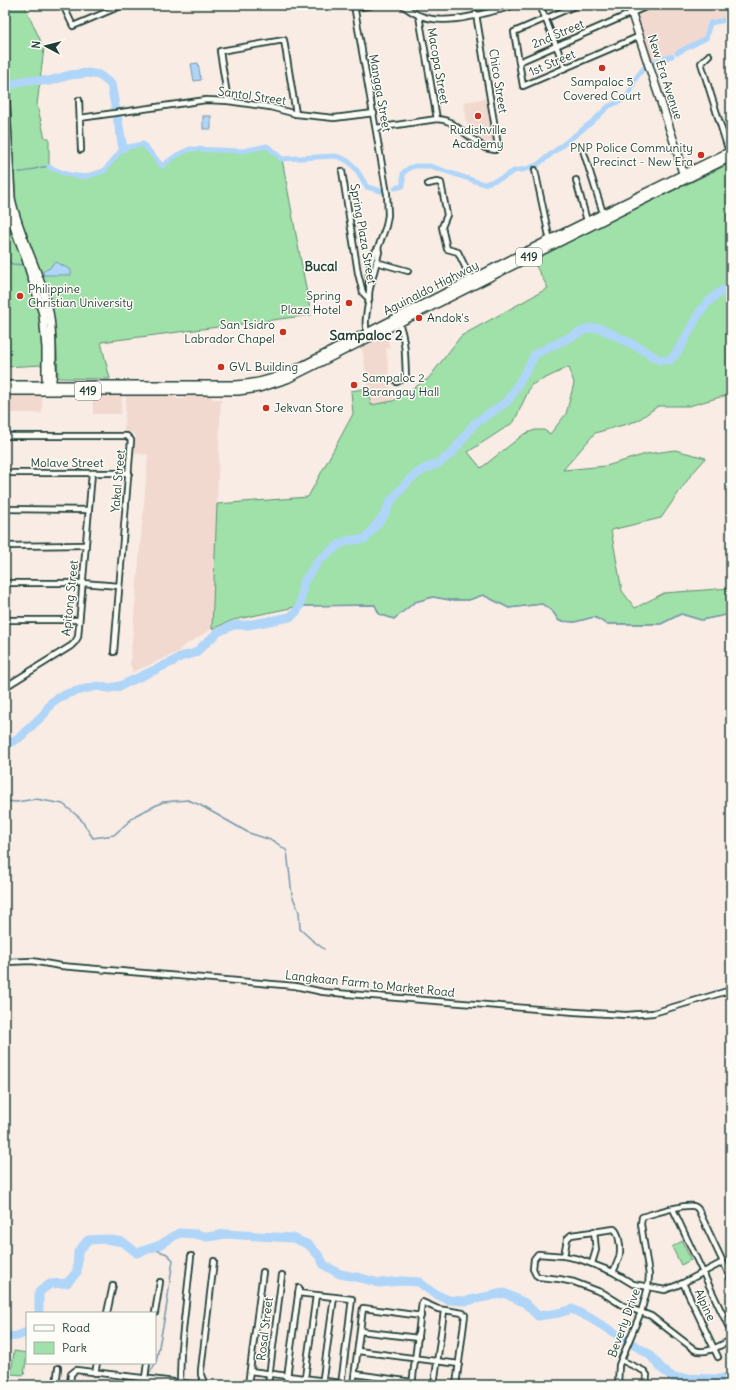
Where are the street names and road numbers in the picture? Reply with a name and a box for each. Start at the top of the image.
street label: 2nd Street [529,16,586,51]
street label: Macopa Street [424,26,453,106]
street label: New Era Avenue [645,32,686,121]
street label: 1st Street [526,46,577,79]
street label: Chico Street [486,48,511,114]
street label: Mangga Street [366,53,395,133]
street label: Santol Street [217,83,287,108]
street label: Spring Plaza Street [347,183,380,285]
road number: 419 [516,248,542,266]
street label: Aguinaldo Highway [381,257,481,318]
road number: 419 [75,382,101,400]
street label: Yakal Street [107,449,128,513]
street label: Molave Street [30,455,104,470]
street label: Apitong Street [58,559,81,637]
street label: Langkaan Farm to Market Road [285,967,456,1000]
street label: Beverly Drive [604,1286,643,1359]
street label: Alpine [692,1287,719,1323]
street label: Rosal Street [253,1296,276,1362]

